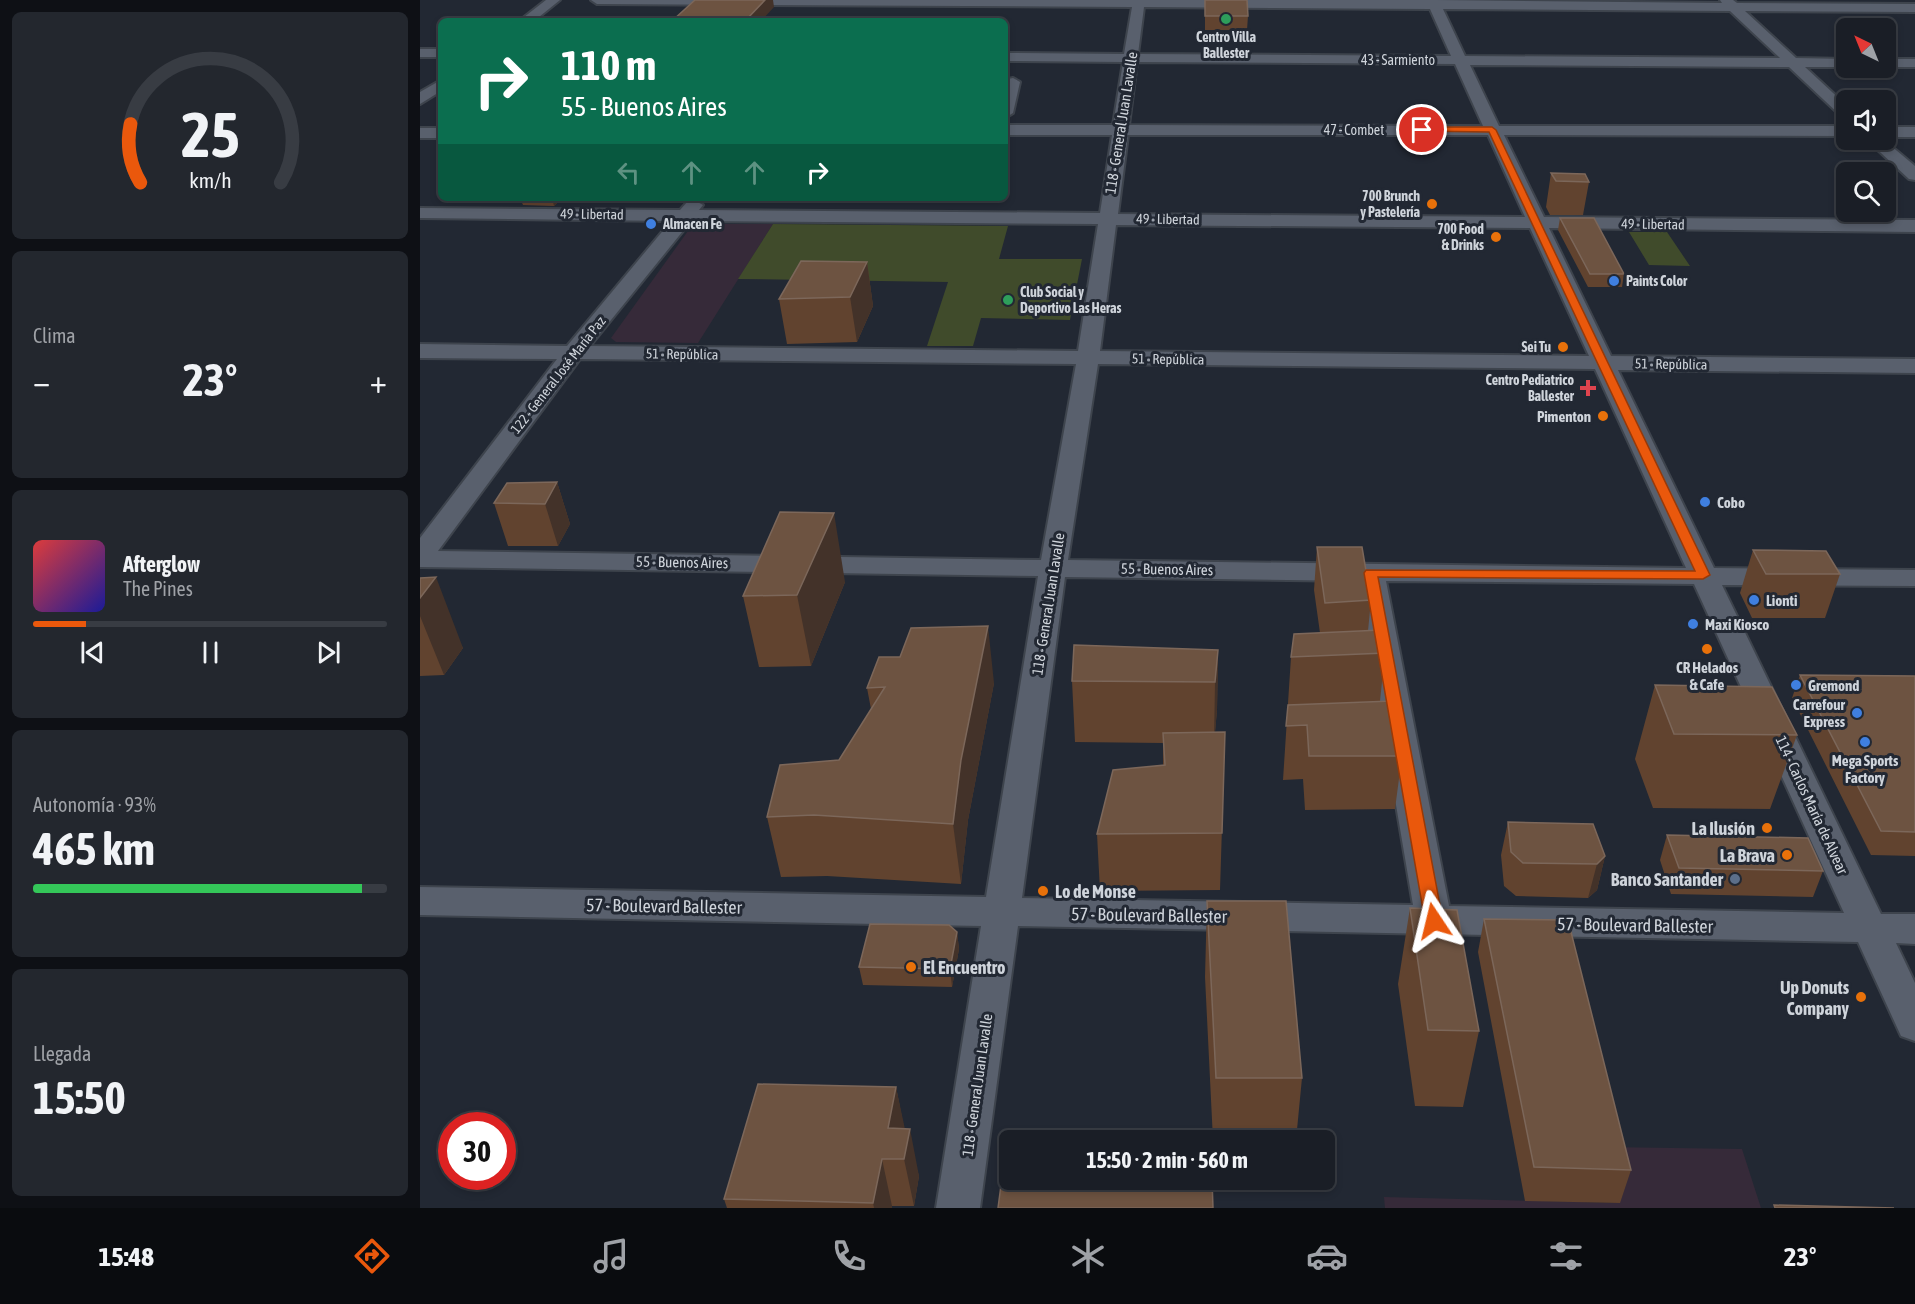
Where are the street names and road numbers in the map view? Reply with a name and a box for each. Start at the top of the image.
street label: 118 - General Juan Lavalle [1101,51,1141,195]
street label: 43 - Sarmiento [1361,52,1435,68]
street label: 47 - Combet [1324,122,1384,138]
street label: 49 - Libertad [560,205,624,223]
street label: 49 - Libertad [1136,210,1200,228]
street label: 49 - Libertad [1621,215,1685,233]
street label: 122 - General José María Paz [507,313,609,437]
street label: 51 - República [646,345,718,363]
street label: 51 - República [1132,350,1204,368]
street label: 51 - República [1635,355,1707,373]
street label: 118 - General Juan Lavalle [1028,532,1068,676]
street label: 55 - Buenos Aires [636,553,728,571]
street label: 55 - Buenos Aires [1121,560,1213,578]
street label: 114 - Carlos María de Alvear [1772,733,1852,877]
street label: 57 - Boulevard Ballester [586,894,743,918]
street label: 57 - Boulevard Ballester [1071,903,1228,927]
street label: 57 - Boulevard Ballester [1557,913,1714,937]
street label: 118 - General Juan Lavalle [959,1012,995,1157]

